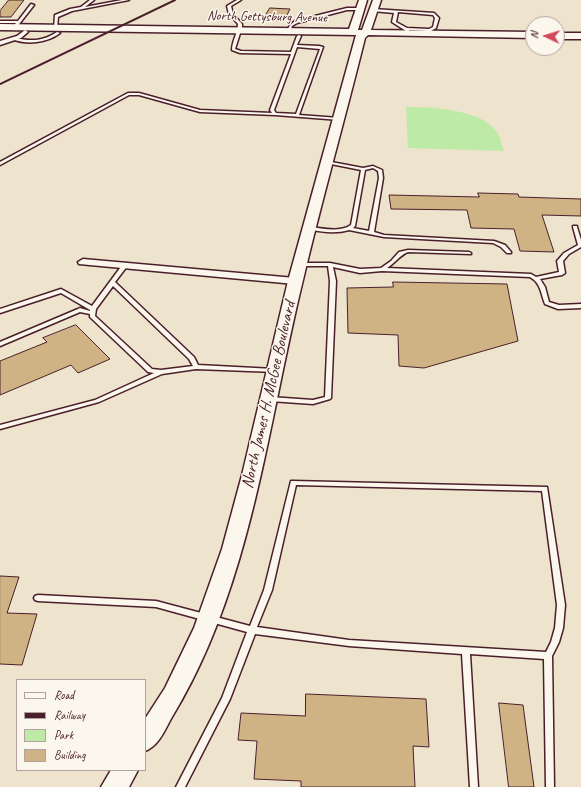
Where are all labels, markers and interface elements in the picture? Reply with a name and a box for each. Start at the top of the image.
street label: North Gettysburg Avenue [207,8,327,26]
north arrow [525,16,565,56]
text: N [527,31,541,39]
street label: North James H. McGee Boulevard [238,299,300,491]
legend [16,679,146,771]
text: Road [54,687,74,703]
text: Railway [54,707,85,723]
text: Park [54,727,73,743]
text: Building [54,747,86,763]

